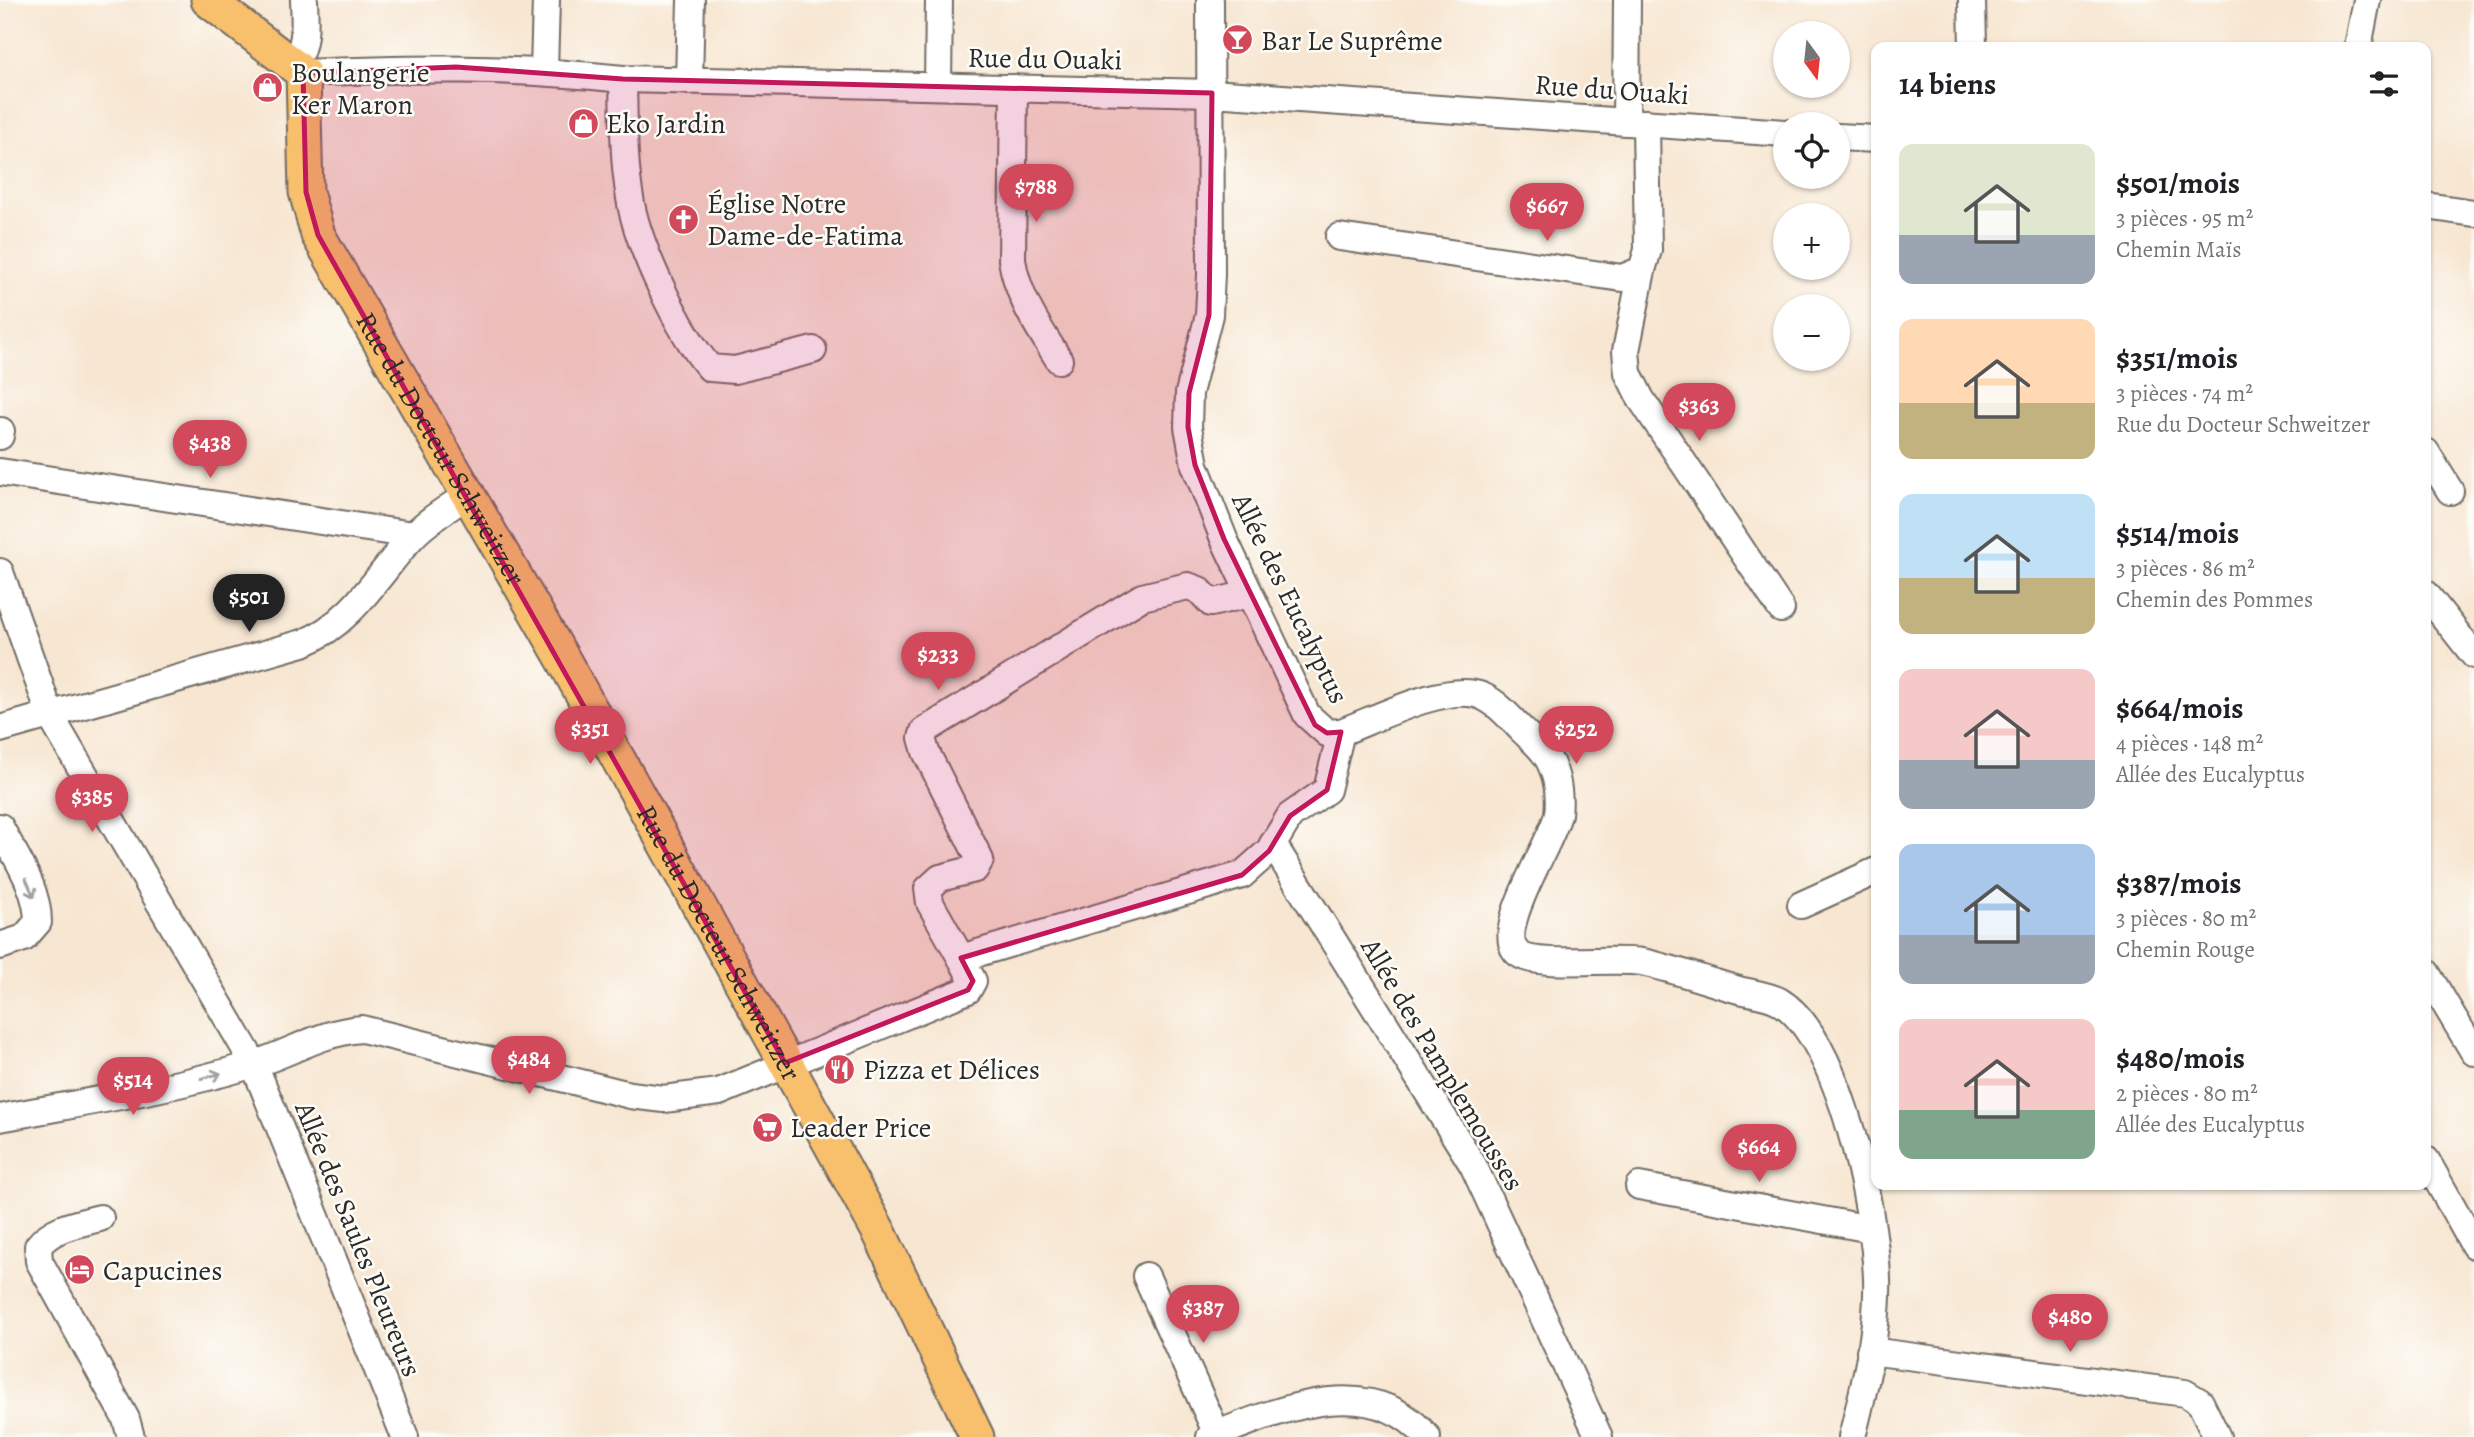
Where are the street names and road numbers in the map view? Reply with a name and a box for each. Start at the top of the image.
street label: Rue du Ouaki [967,39,1123,79]
street label: Rue du Ouaki [1533,66,1690,114]
street label: Rue du Docteur Schweitzer [347,305,535,593]
street label: Allée des Eucalyptus [1222,486,1358,710]
street label: Rue du Docteur Schweitzer [627,798,810,1088]
street label: Allée des Pamplemousses [1351,930,1533,1198]
street label: Allée des Saules Pleureurs [285,1095,431,1382]

